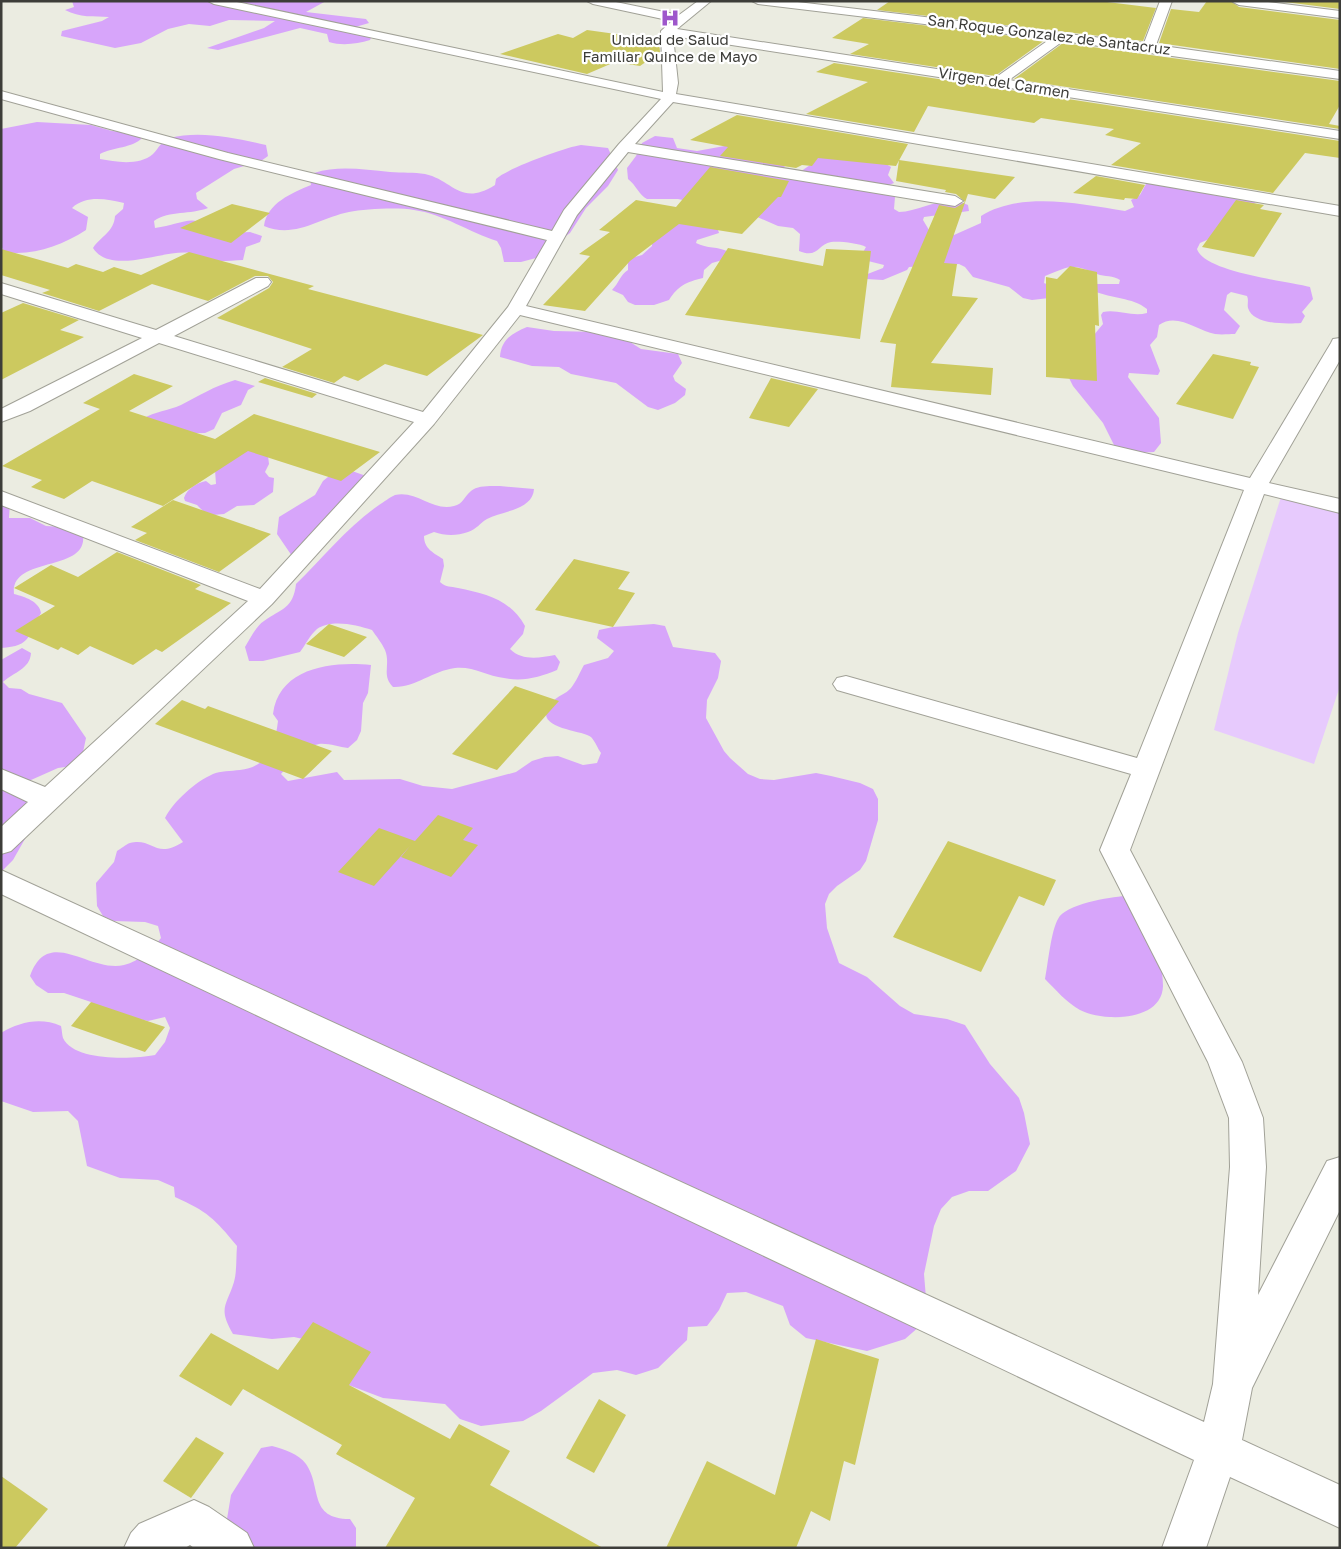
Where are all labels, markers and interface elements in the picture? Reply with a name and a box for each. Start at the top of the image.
hospital icon: Unidad de Salud Familiar Quince de Mayo [659,7,681,29]
street label: San Roque Gonzalez de Santacruz [927,10,1172,58]
place label: Unidad de Salud Familiar Quince de Mayo [582,30,758,65]
street label: Virgen del Carmen [937,63,1071,101]

